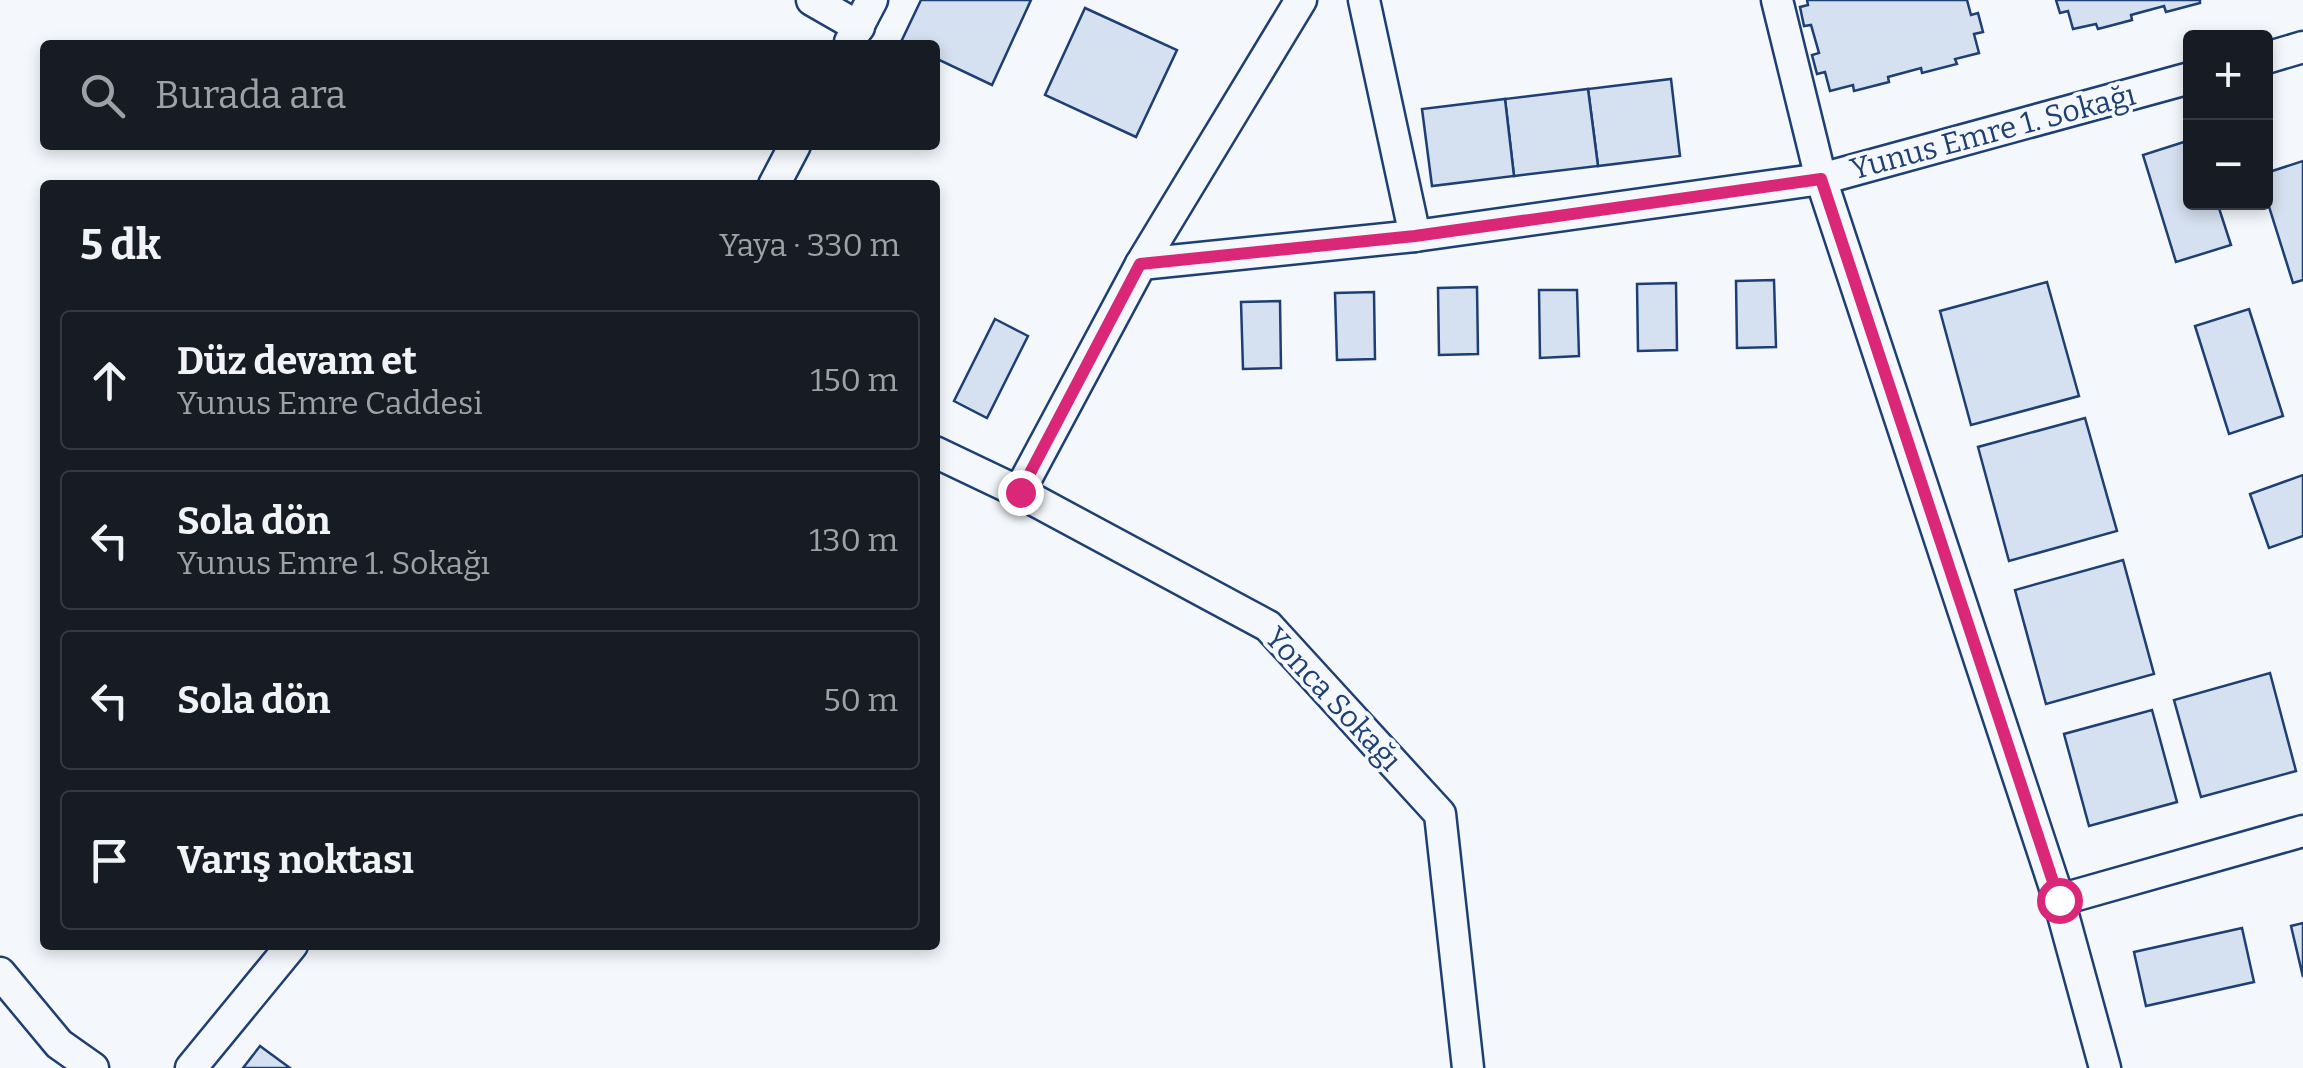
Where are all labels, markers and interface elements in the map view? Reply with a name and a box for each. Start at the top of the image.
map controls [2183,30,2273,210]
button: + [2183,30,2273,120]
search box [40,40,940,150]
icon: search [75,68,130,123]
text: Burada ara [155,72,346,118]
street label: Yunus Emre 1. Sokağı [1847,77,2139,187]
button: − [2183,120,2273,210]
text: 5 dk [80,220,161,270]
text: Yaya · 330 m [719,226,900,264]
text: Düz devam et [177,338,417,384]
icon: ahead [82,353,137,408]
text: 150 m [810,361,898,399]
text: Yunus Emre Caddesi [177,384,483,422]
route end [998,470,1044,516]
text: Sola dön [177,498,331,544]
icon: left [82,513,137,568]
text: 130 m [809,521,898,559]
text: Yunus Emre 1. Sokağı [177,544,490,582]
street label: Yonca Sokağı [1257,620,1409,778]
icon: left [82,673,137,728]
text: Sola dön [177,677,331,723]
text: 50 m [823,681,898,719]
icon: arrive [82,833,137,888]
text: Varış noktası [177,837,414,883]
route start [2037,878,2083,924]

